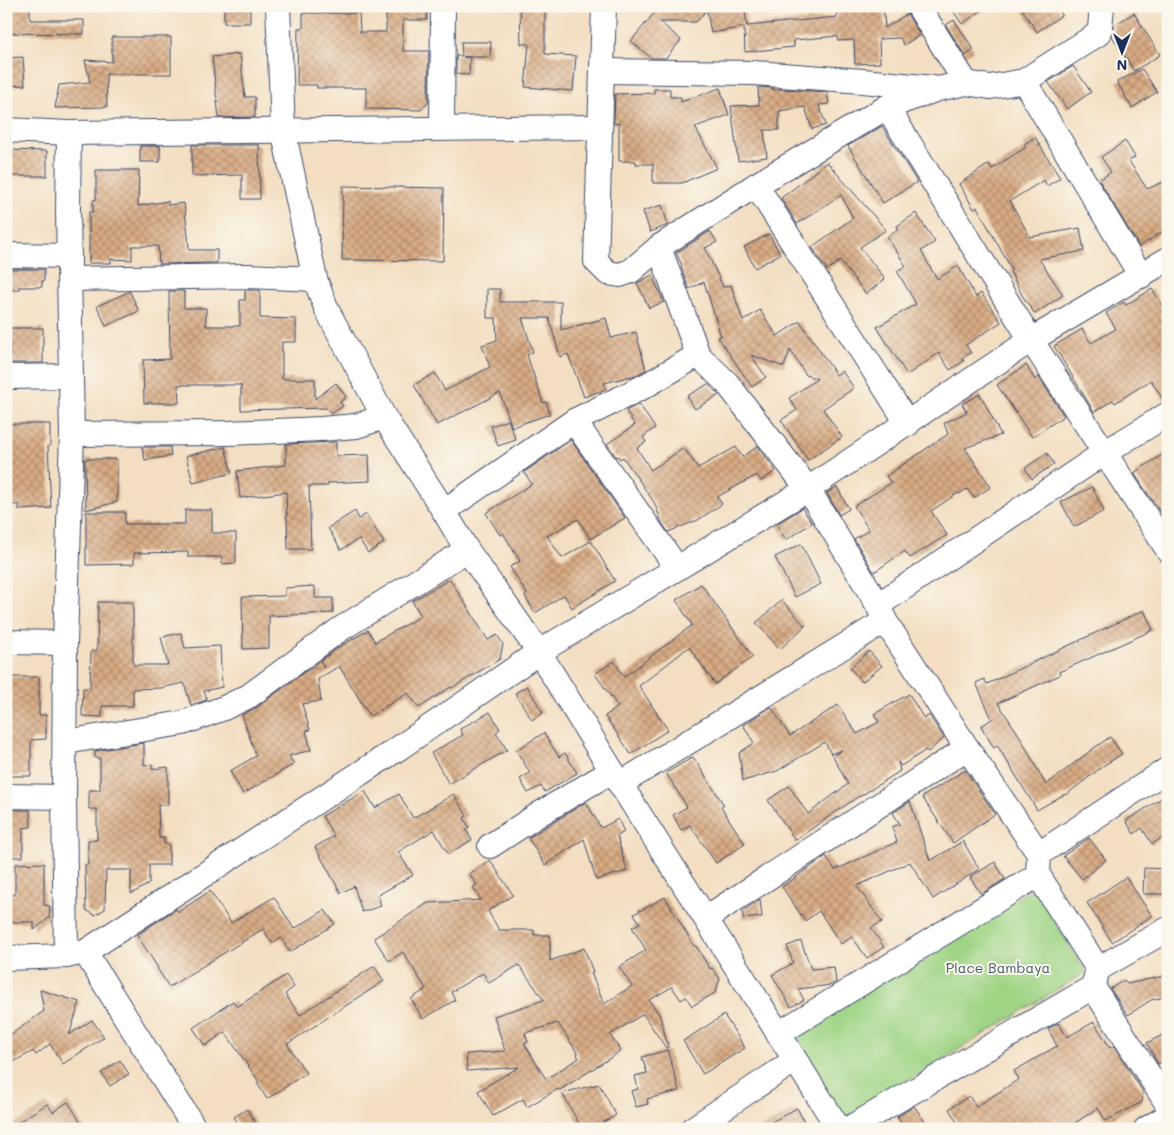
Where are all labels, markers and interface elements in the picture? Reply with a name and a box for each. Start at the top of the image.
north arrow [1096,28,1146,78]
text: N [1117,56,1127,75]
park label: Place Bambaya [946,958,1050,977]

